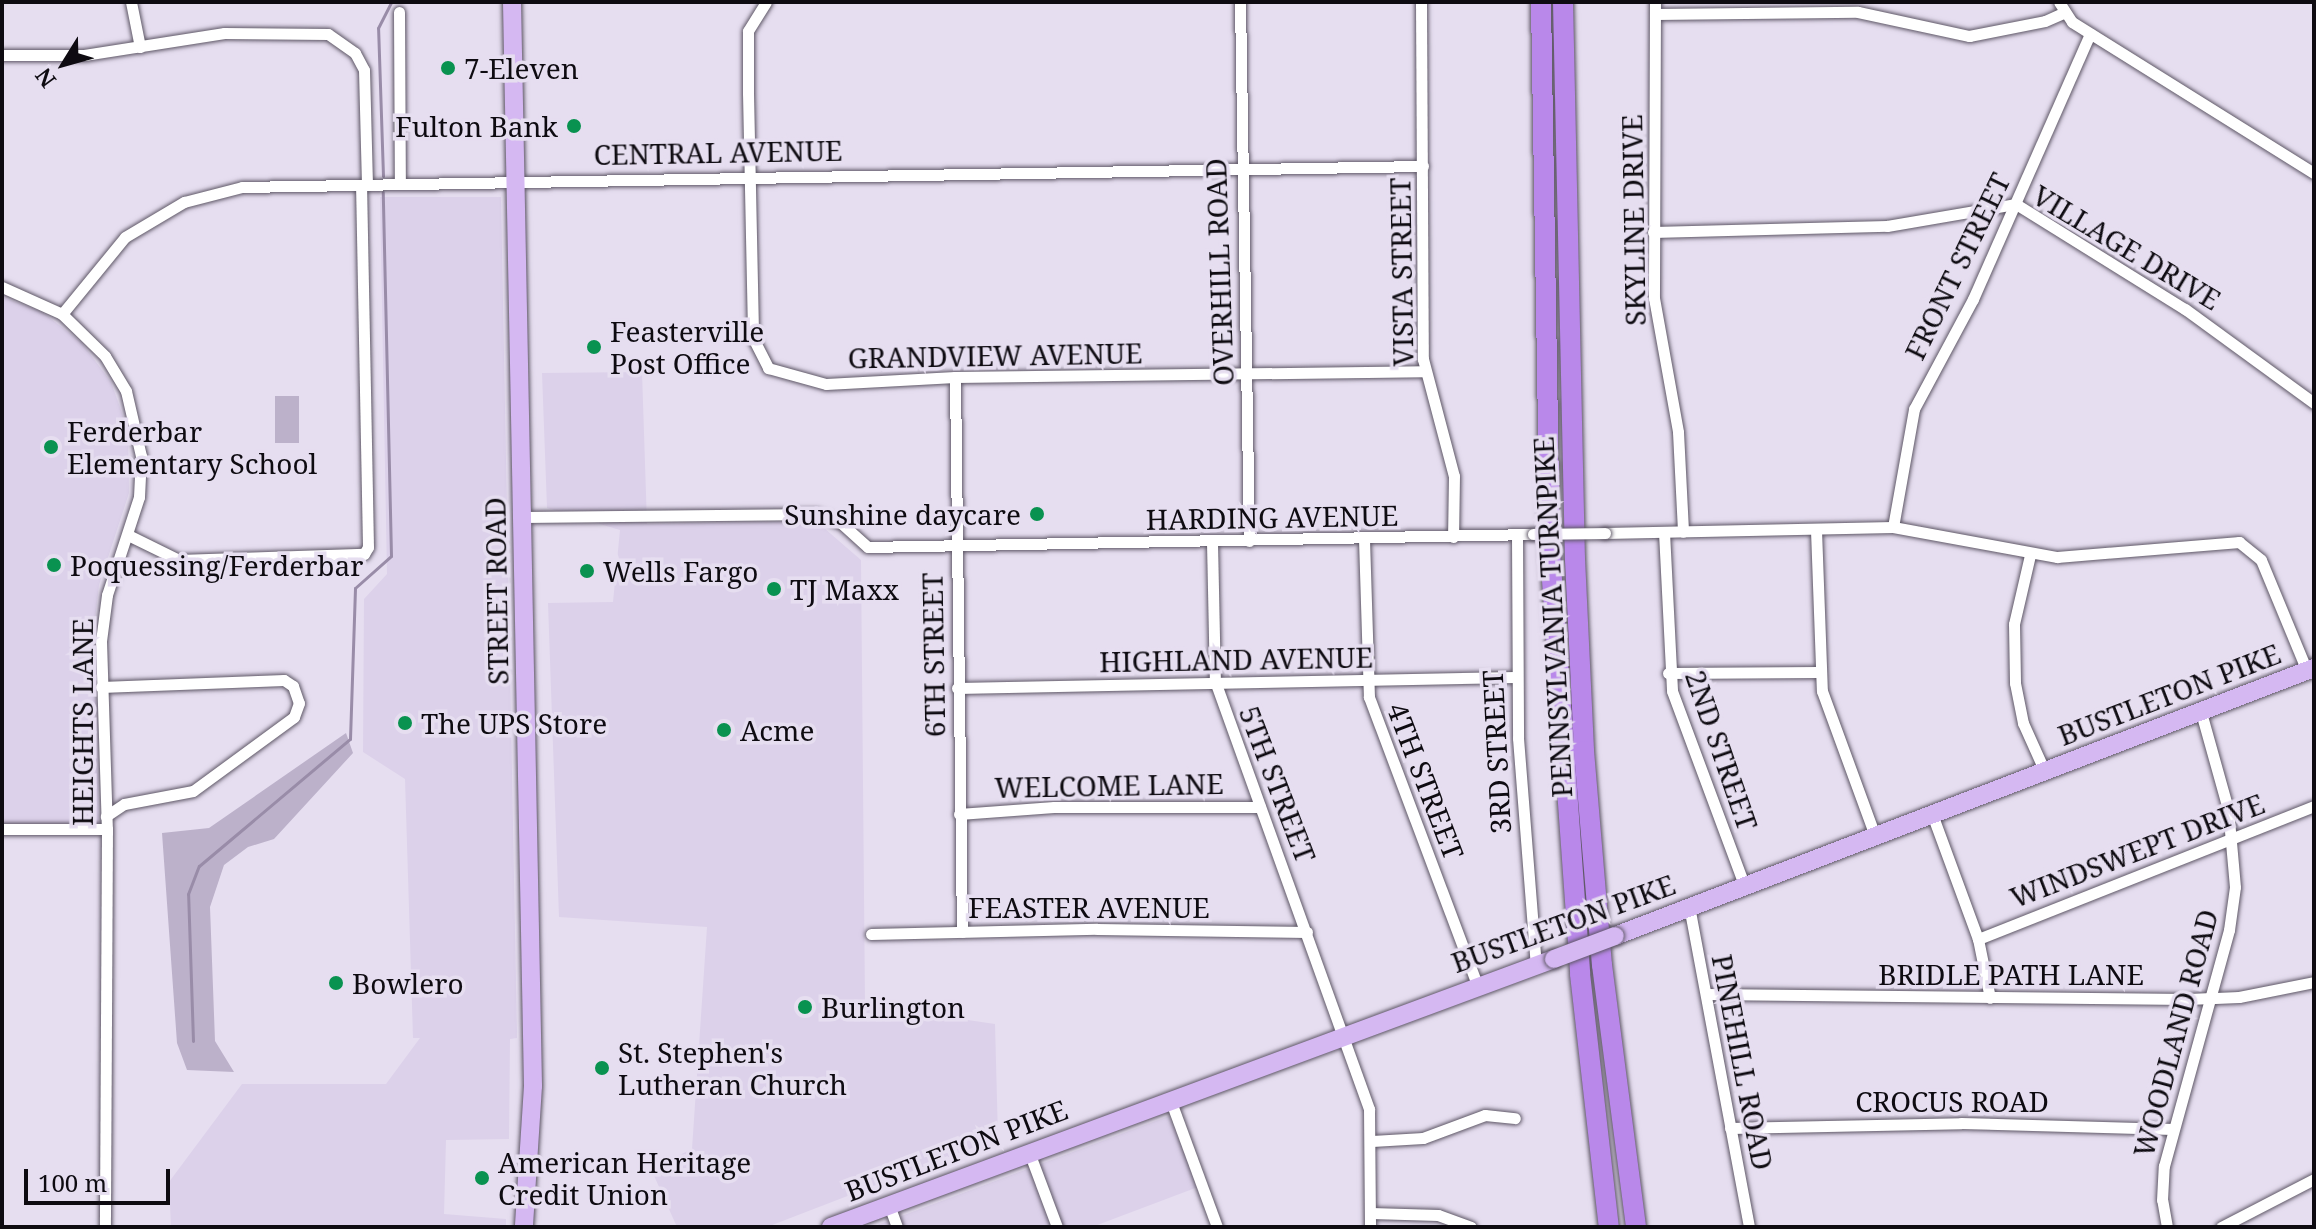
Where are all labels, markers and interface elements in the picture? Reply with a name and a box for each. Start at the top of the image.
north arrow [24,24,104,104]
place label: 7-Eleven [464,51,579,85]
marker: 7-Eleven [439,59,457,77]
text: N [28,62,62,94]
place label: Fulton Bank [395,109,558,143]
street label: SKYLINE DRIVE [1614,114,1652,326]
marker: Fulton Bank [565,117,583,135]
street label: CENTRAL AVENUE [593,133,843,171]
street label: OVERHILL ROAD [1198,158,1240,386]
street label: FRONT STREET [1897,167,2017,365]
street label: VISTA STREET [1383,177,1419,367]
street label: VILLAGE DRIVE [2027,178,2227,316]
place label: Feasterville Post Office [610,314,764,380]
street label: GRANDVIEW AVENUE [847,336,1143,374]
marker: Feasterville Post Office [585,338,603,356]
place label: Ferderbar Elementary School [67,414,317,480]
street label: PENNSYLVANIA TURNPIKE [1526,436,1578,798]
marker: Ferderbar Elementary School [42,438,60,456]
street label: STREET ROAD [478,497,514,685]
place label: Sunshine daycare [784,497,1021,531]
street label: HARDING AVENUE [1146,498,1398,536]
marker: Sunshine daycare [1028,505,1046,523]
place label: Poquessing/Ferderbar [70,548,363,582]
place label: Wells Fargo [603,554,758,588]
marker: Poquessing/Ferderbar [45,556,63,574]
marker: Wells Fargo [578,562,596,580]
place label: TJ Maxx [790,572,899,606]
street label: 6TH STREET [915,572,951,738]
marker: TJ Maxx [765,580,783,598]
street label: HEIGHTS LANE [65,618,99,826]
street label: BUSTLETON PIKE [2053,636,2285,752]
street label: HIGHLAND AVENUE [1099,640,1373,678]
street label: 2ND STREET [1679,666,1765,834]
street label: 3RD STREET [1475,669,1517,835]
street label: 4TH STREET [1381,698,1471,864]
street label: 5TH STREET [1233,701,1323,867]
place label: The UPS Store [421,706,607,740]
place label: Acme [740,713,814,747]
marker: The UPS Store [396,714,414,732]
marker: Acme [715,721,733,739]
street label: WELCOME LANE [994,766,1224,804]
street label: WINDSWEPT DRIVE [2005,786,2269,914]
street label: BUSTLETON PIKE [1447,867,1679,979]
street label: FEASTER AVENUE [968,890,1210,924]
street label: WOODLAND ROAD [2126,906,2224,1160]
street label: PINEHILL ROAD [1706,951,1780,1173]
street label: BRIDLE PATH LANE [1878,957,2144,991]
place label: Bowlero [352,966,464,1000]
marker: Bowlero [327,974,345,992]
place label: Burlington [821,990,965,1024]
marker: Burlington [796,998,814,1016]
place label: St. Stephen's Lutheran Church [618,1035,847,1101]
marker: St. Stephen's Lutheran Church [593,1059,611,1077]
street label: CROCUS ROAD [1855,1084,2049,1118]
street label: BUSTLETON PIKE [840,1092,1072,1208]
place label: American Heritage Credit Union [498,1145,751,1211]
scale bar [28,1153,174,1203]
text: 100 m [38,1166,107,1199]
marker: American Heritage Credit Union [473,1169,491,1187]

